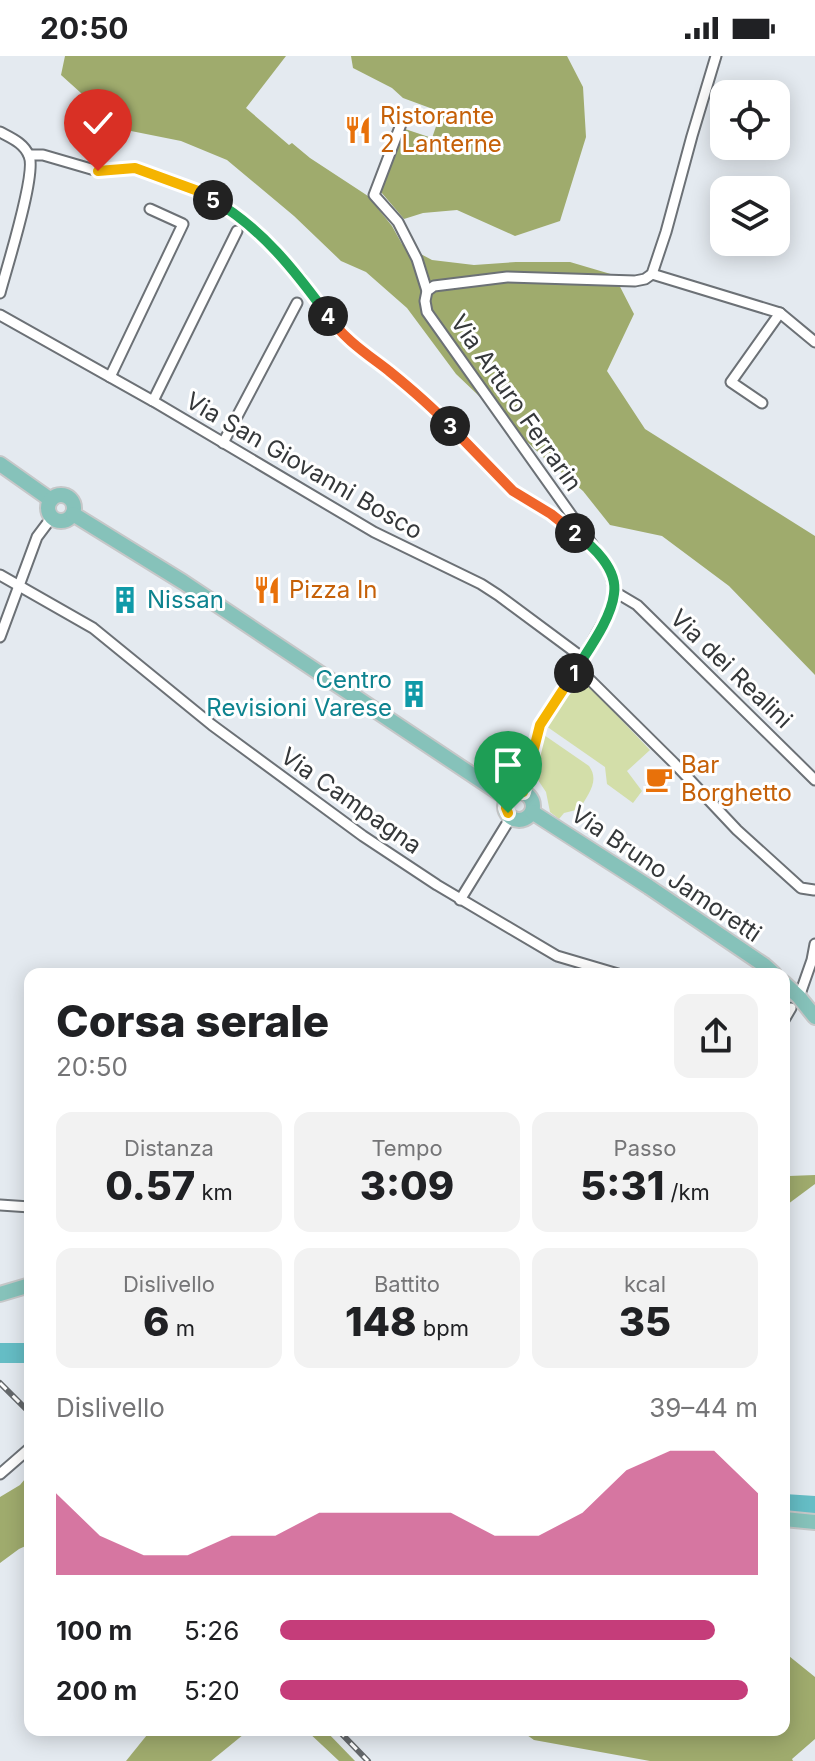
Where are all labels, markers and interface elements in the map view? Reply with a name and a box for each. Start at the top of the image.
text: 20:50 [40,10,129,46]
map controls [710,80,790,256]
button: locate [710,80,790,160]
pin [64,89,132,171]
icon: check [76,101,120,145]
place label: Ristorante 2 Lanterne [380,101,502,158]
restaurant icon: Ristorante 2 Lanterne [343,115,373,145]
button: layers [710,176,790,256]
pin: 5 [193,180,233,220]
text: 5 [206,187,220,213]
pin: 4 [308,296,348,336]
text: 4 [321,303,335,329]
street label: Via Arturo Ferrarin [445,309,588,497]
street label: Via San Giovanni Bosco [181,386,428,545]
pin: 3 [430,406,470,446]
text: 3 [443,413,457,439]
pin: 2 [555,513,595,553]
text: 2 [568,520,582,546]
restaurant icon: Pizza In [252,575,282,605]
place label: Pizza In [289,575,378,604]
building icon: Nissan [110,585,140,615]
place label: Nissan [147,585,224,614]
street label: Via dei Realini [664,603,798,734]
pin: 1 [554,653,594,693]
text: 1 [569,660,579,686]
place label: Centro Revisioni Varese [206,665,392,722]
building icon: Centro Revisioni Varese [399,679,429,709]
pin [474,731,542,813]
street label: Via Campagna [275,741,427,860]
icon: arrive [486,743,530,787]
place label: Bar Borghetto [681,750,792,807]
cafe icon: Bar Borghetto [644,764,674,794]
street label: Via Bruno Jamoretti [566,799,767,948]
text: Corsa serale [56,994,329,1048]
button: share [674,994,758,1078]
text: 20:50 [56,1051,128,1082]
text: Distanza [124,1135,214,1161]
text: Tempo [371,1135,443,1161]
text: Passo [614,1135,676,1161]
text: 0.57 [105,1161,195,1210]
text: 3:09 [360,1161,454,1210]
text: 5:31 [580,1161,664,1210]
text: km [195,1179,233,1205]
text: /km [664,1179,710,1205]
text: Dislivello [123,1271,215,1297]
text: Battito [374,1271,440,1297]
text: kcal [624,1271,666,1297]
text: 6 [143,1297,170,1346]
text: 148 [345,1297,417,1346]
text: 35 [619,1297,671,1346]
text: m [170,1315,195,1341]
text: bpm [417,1315,469,1341]
text: Dislivello [56,1392,165,1423]
text: 39–44 m [649,1392,758,1423]
text: 100 m [56,1615,132,1646]
text: 5:26 [184,1615,239,1646]
text: 200 m [56,1675,137,1706]
text: 5:20 [184,1675,240,1706]

